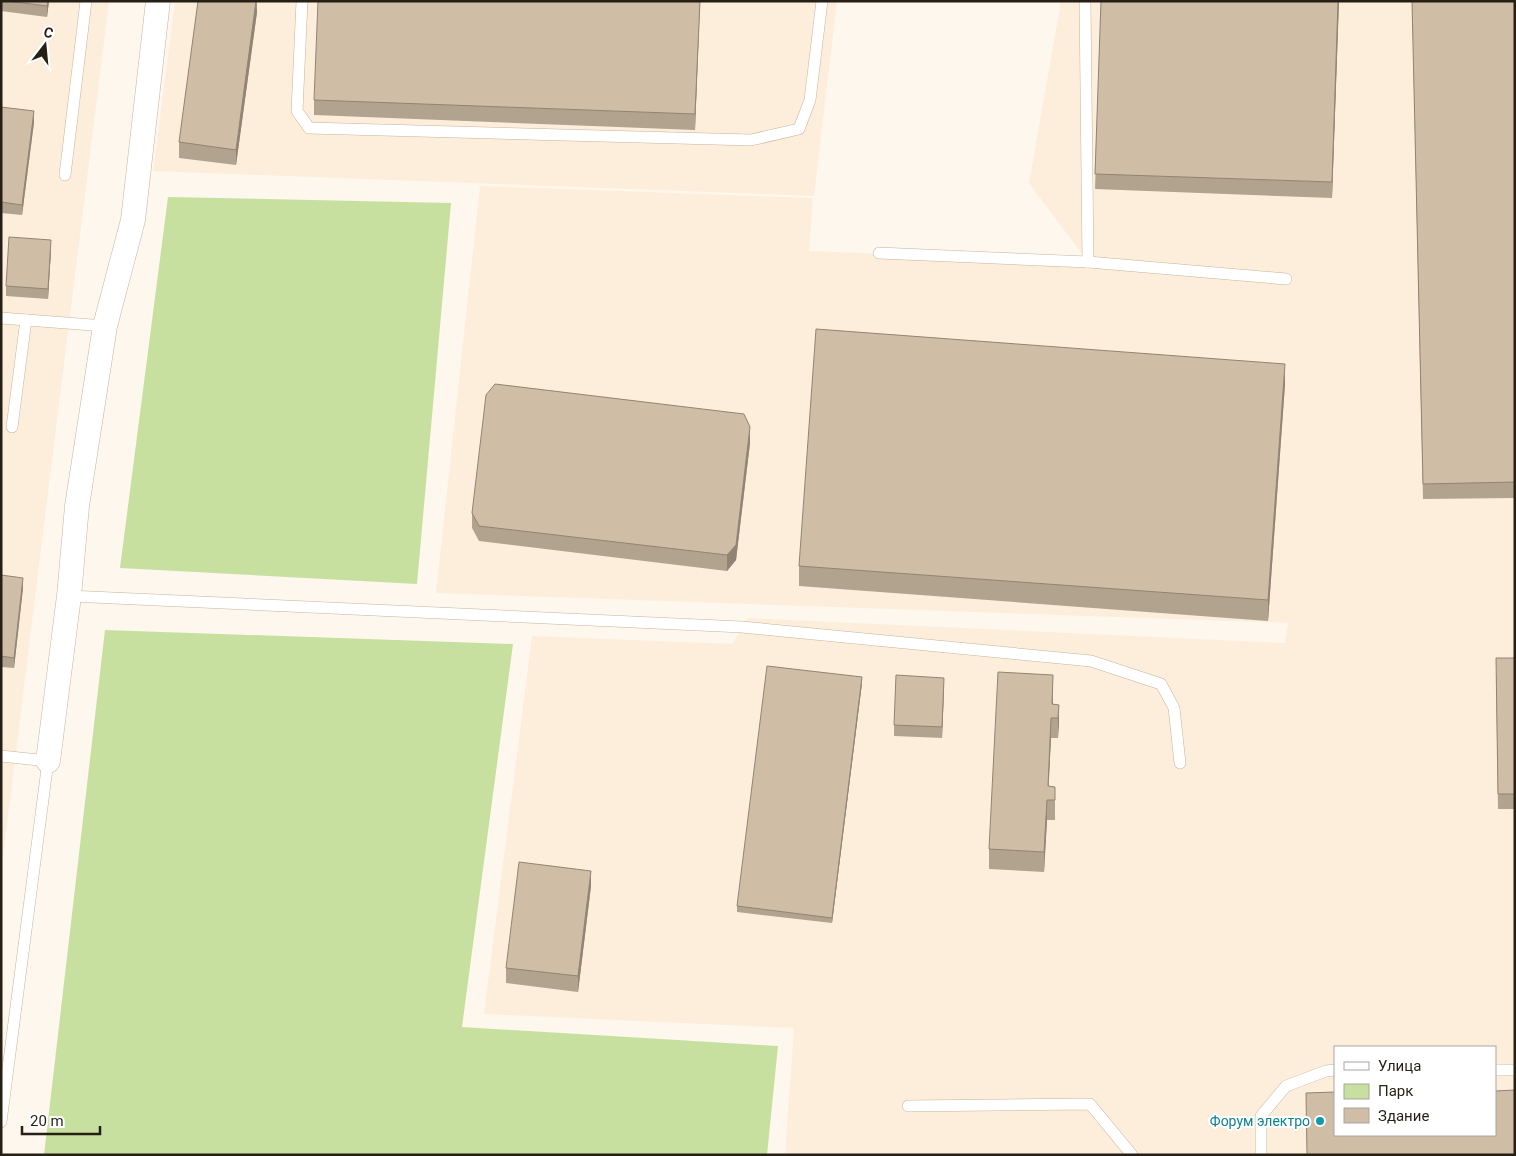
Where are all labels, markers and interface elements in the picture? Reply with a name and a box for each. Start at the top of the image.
north arrow [20,20,70,70]
text: С [42,24,55,41]
legend [1334,1046,1496,1136]
text: Улица [1378,1057,1421,1075]
text: Парк [1378,1082,1413,1100]
scale bar [22,1104,100,1136]
text: Здание [1378,1107,1429,1125]
text: 20 m [30,1112,64,1130]
place label: Форум электро [1210,1113,1310,1129]
marker: Форум электро [1314,1115,1326,1127]

